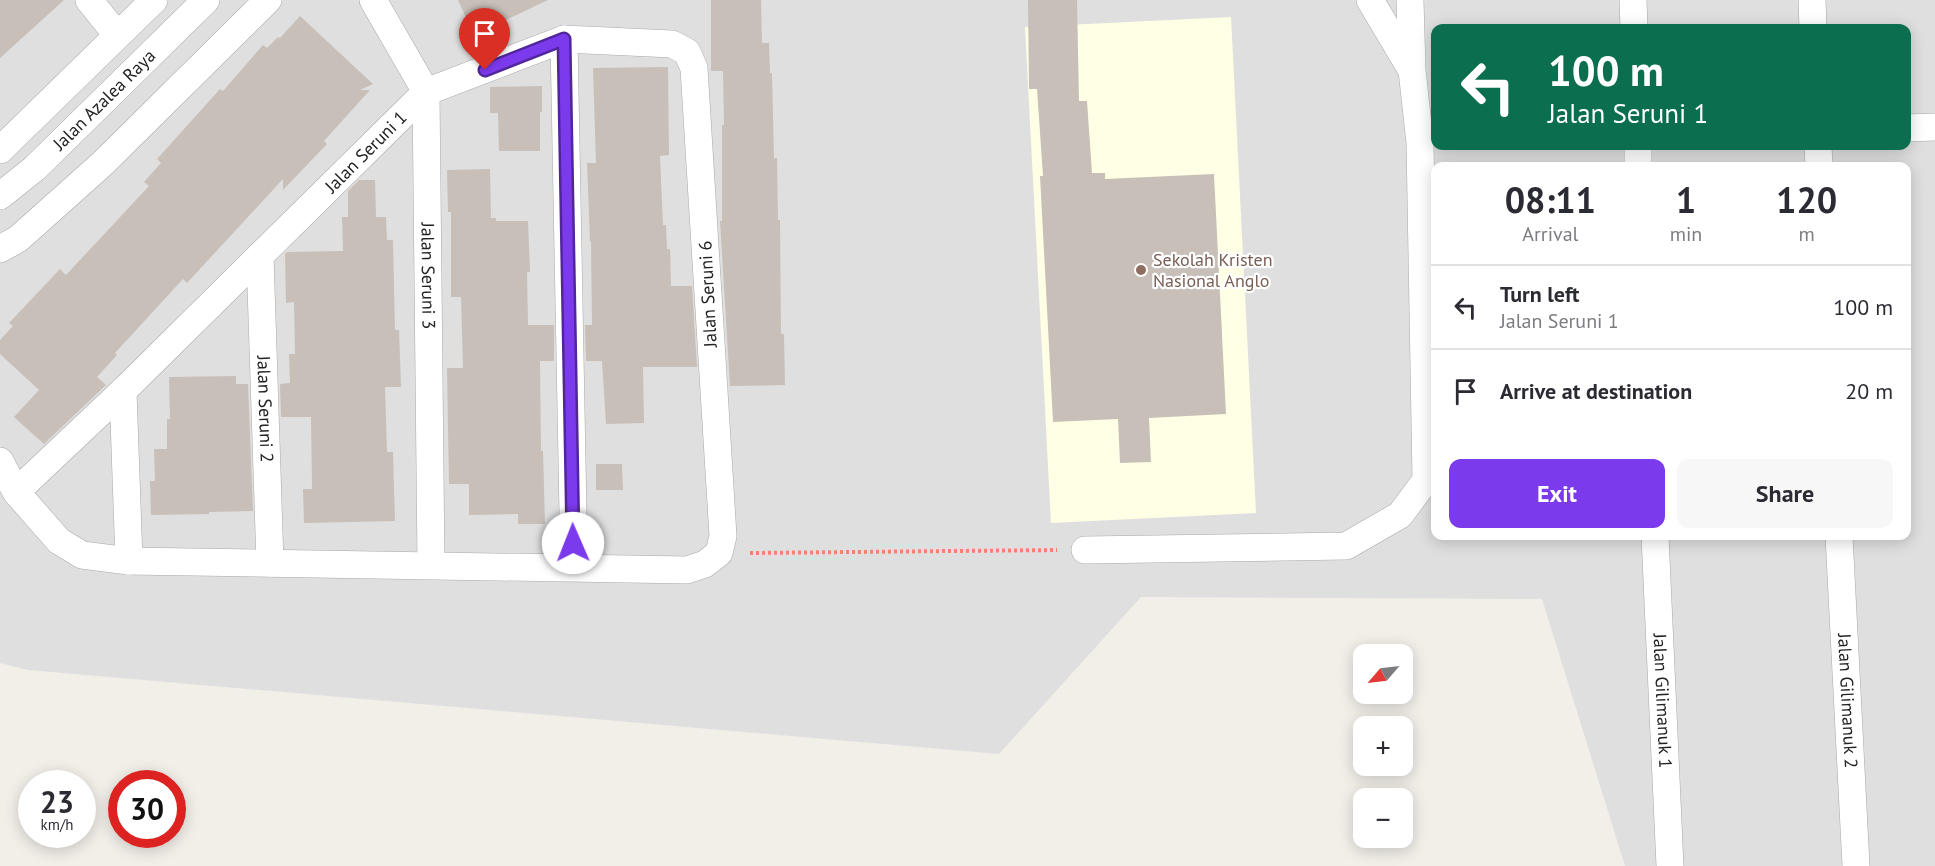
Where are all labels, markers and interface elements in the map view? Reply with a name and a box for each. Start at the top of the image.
pin [459,8,510,70]
icon: arrive [468,17,501,50]
text: 100 m [1548,43,1664,98]
street label: Jalan Azalea Raya [47,44,160,156]
icon: left [1449,48,1527,126]
text: Jalan Seruni 1 [1548,96,1708,130]
street label: Jalan Seruni 1 [319,106,412,198]
text: 08:11 [1505,176,1596,223]
text: 1 [1676,176,1696,223]
text: 120 [1776,176,1837,223]
street label: Jalan Seruni 3 [416,221,441,329]
text: Arrival [1522,221,1578,247]
text: min [1670,221,1702,247]
text: m [1799,221,1815,247]
street label: Jalan Seruni 6 [693,240,722,349]
place label: Sekolah Kristen Nasional Anglo [1153,248,1272,292]
marker: Sekolah Kristen Nasional Anglo [1134,263,1148,277]
text: Turn left [1500,280,1580,308]
icon: left [1449,291,1482,324]
text: 100 m [1833,293,1893,321]
text: Jalan Seruni 1 [1500,308,1619,334]
street label: Jalan Seruni 2 [252,354,279,463]
icon: arrive [1449,375,1482,408]
text: Arrive at destination [1500,377,1692,405]
text: 20 m [1845,377,1893,405]
button: Exit [1449,459,1665,528]
button: Share [1677,459,1893,528]
position arrow [541,511,605,575]
street label: Jalan Gilimanuk 1 [1648,632,1678,769]
street label: Jalan Gilimanuk 2 [1833,632,1863,769]
north arrow [1353,644,1413,704]
map controls [1353,644,1413,848]
button: + [1353,716,1413,776]
speed limit sign: 30 [108,770,186,848]
text: 23 [40,782,74,821]
button: − [1353,788,1413,848]
text: km/h [41,815,73,834]

